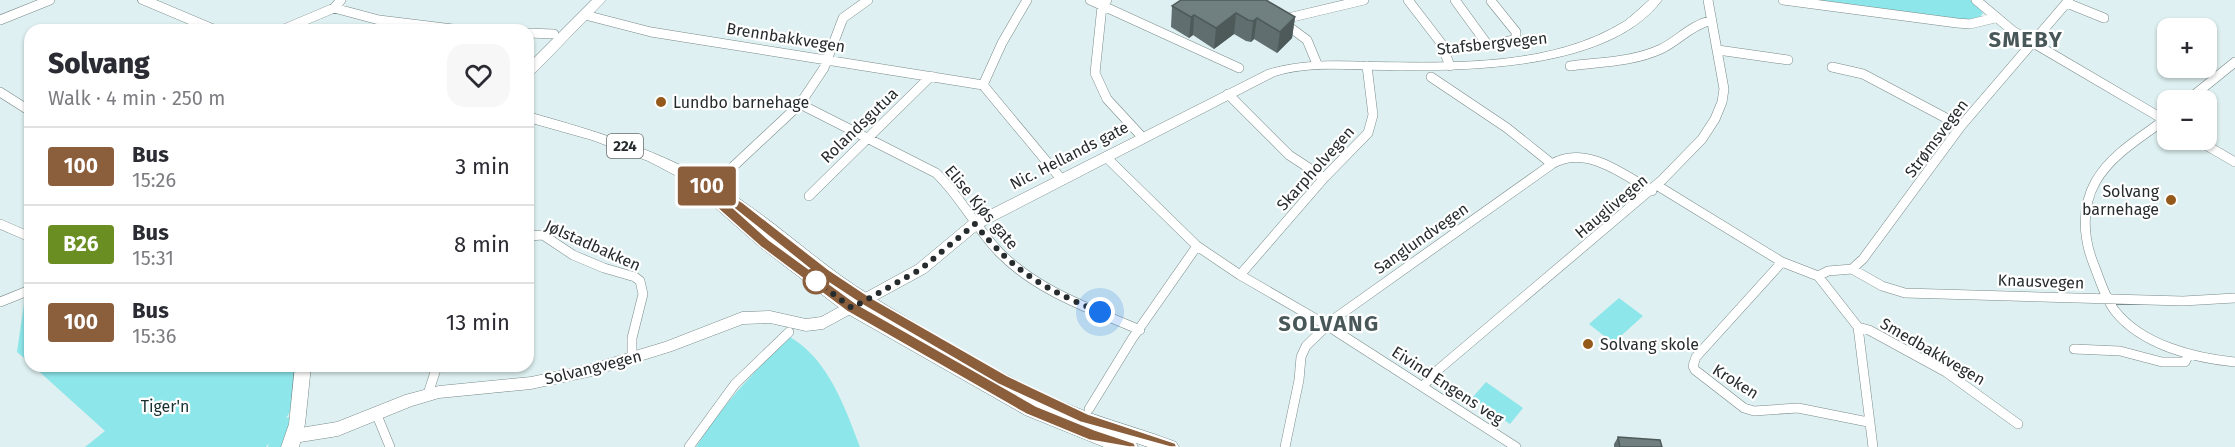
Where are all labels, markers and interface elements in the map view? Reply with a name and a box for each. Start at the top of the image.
map controls [2157,18,2217,150]
button: + [2157,18,2217,78]
street label: Brennbakkvegen [725,19,847,56]
district label: SMEBY [1989,26,2063,53]
street label: Stafsbergvegen [1436,28,1548,59]
button: heart [447,44,510,107]
text: Solvang [48,47,150,80]
street label: Rolandsgutua [817,84,902,167]
text: Walk · 4 min · 250 m [48,86,225,110]
button: − [2157,90,2217,150]
place label: Lundbo barnehage [673,93,809,112]
marker: Lundbo barnehage [654,95,668,109]
street label: Strømsvegen [1901,95,1972,181]
street label: Nic. Hellands gate [1007,117,1132,194]
street label: Skarpholvegen [1273,122,1358,214]
road number: 224 [607,134,643,158]
text: Bus [132,141,169,168]
text: 100 [64,153,98,179]
text: 3 min [455,153,510,180]
street label: Elise Kjøs gate [941,161,1022,253]
line badge: 100 [672,166,742,206]
text: 15:26 [132,168,176,192]
street label: Hauglivegen [1571,170,1652,242]
text: 100 [690,173,724,199]
place label: Solvang barnehage [2082,182,2160,219]
marker: Solvang barnehage [2164,193,2178,207]
street label: Sanglundvegen [1370,199,1472,278]
street label: Jølstadbakken [542,216,644,275]
text: Bus [132,219,169,246]
text: B26 [63,231,99,257]
text: 8 min [454,231,510,258]
text: 15:31 [132,246,174,270]
unlabelled marker [803,268,829,294]
street label: Knausvegen [1997,270,2085,293]
text: Bus [132,297,169,324]
your location [1085,297,1115,327]
text: 100 [64,309,98,335]
text: 13 min [446,309,510,336]
district label: SOLVANG [1278,310,1380,337]
street label: Smedbakkvegen [1877,314,1989,389]
text: 15:36 [132,324,176,348]
place label: Solvang skole [1600,335,1699,354]
marker: Solvang skole [1581,337,1595,351]
street label: Eivind Engens veg [1388,342,1508,429]
street label: Solvangvegen [543,346,644,389]
street label: Kroken [1709,360,1762,403]
park label: Tiger'n [141,397,189,416]

